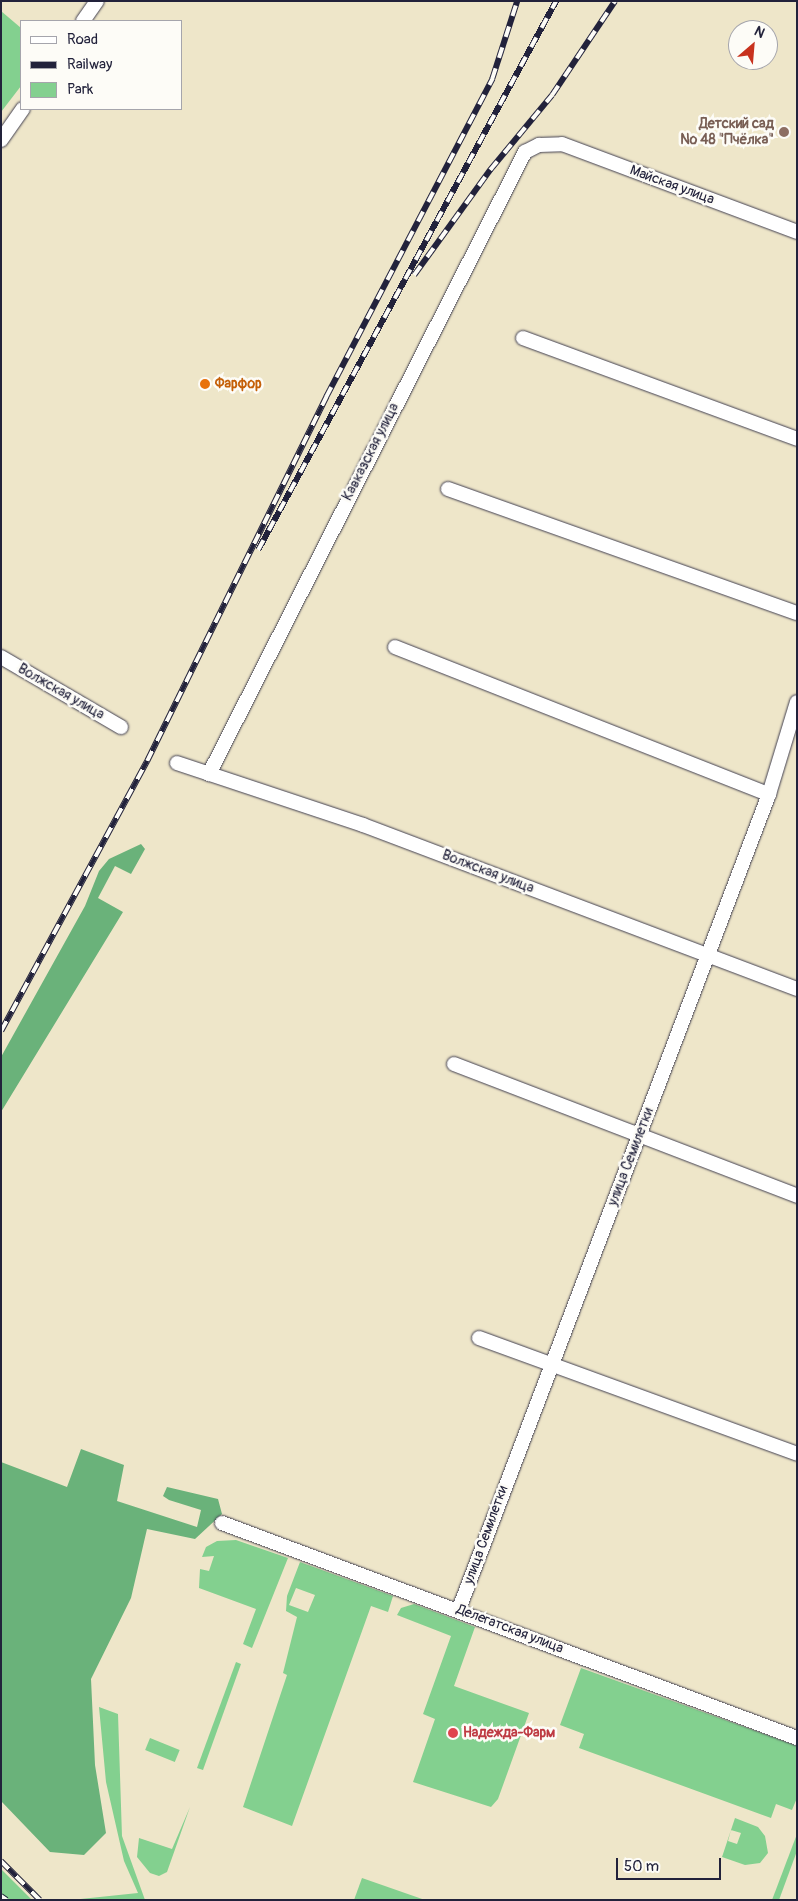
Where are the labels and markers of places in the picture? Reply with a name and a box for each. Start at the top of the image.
place label: Детский сад № 48 "Пчёлка" [680,116,774,148]
marker: Детский сад № 48 "Пчёлка" [778,126,790,138]
place label: Фарфор [215,376,262,392]
marker: Фарфор [199,378,211,390]
place label: Надежда-Фарм [463,1725,555,1741]
marker: Надежда-Фарм [447,1727,459,1739]

